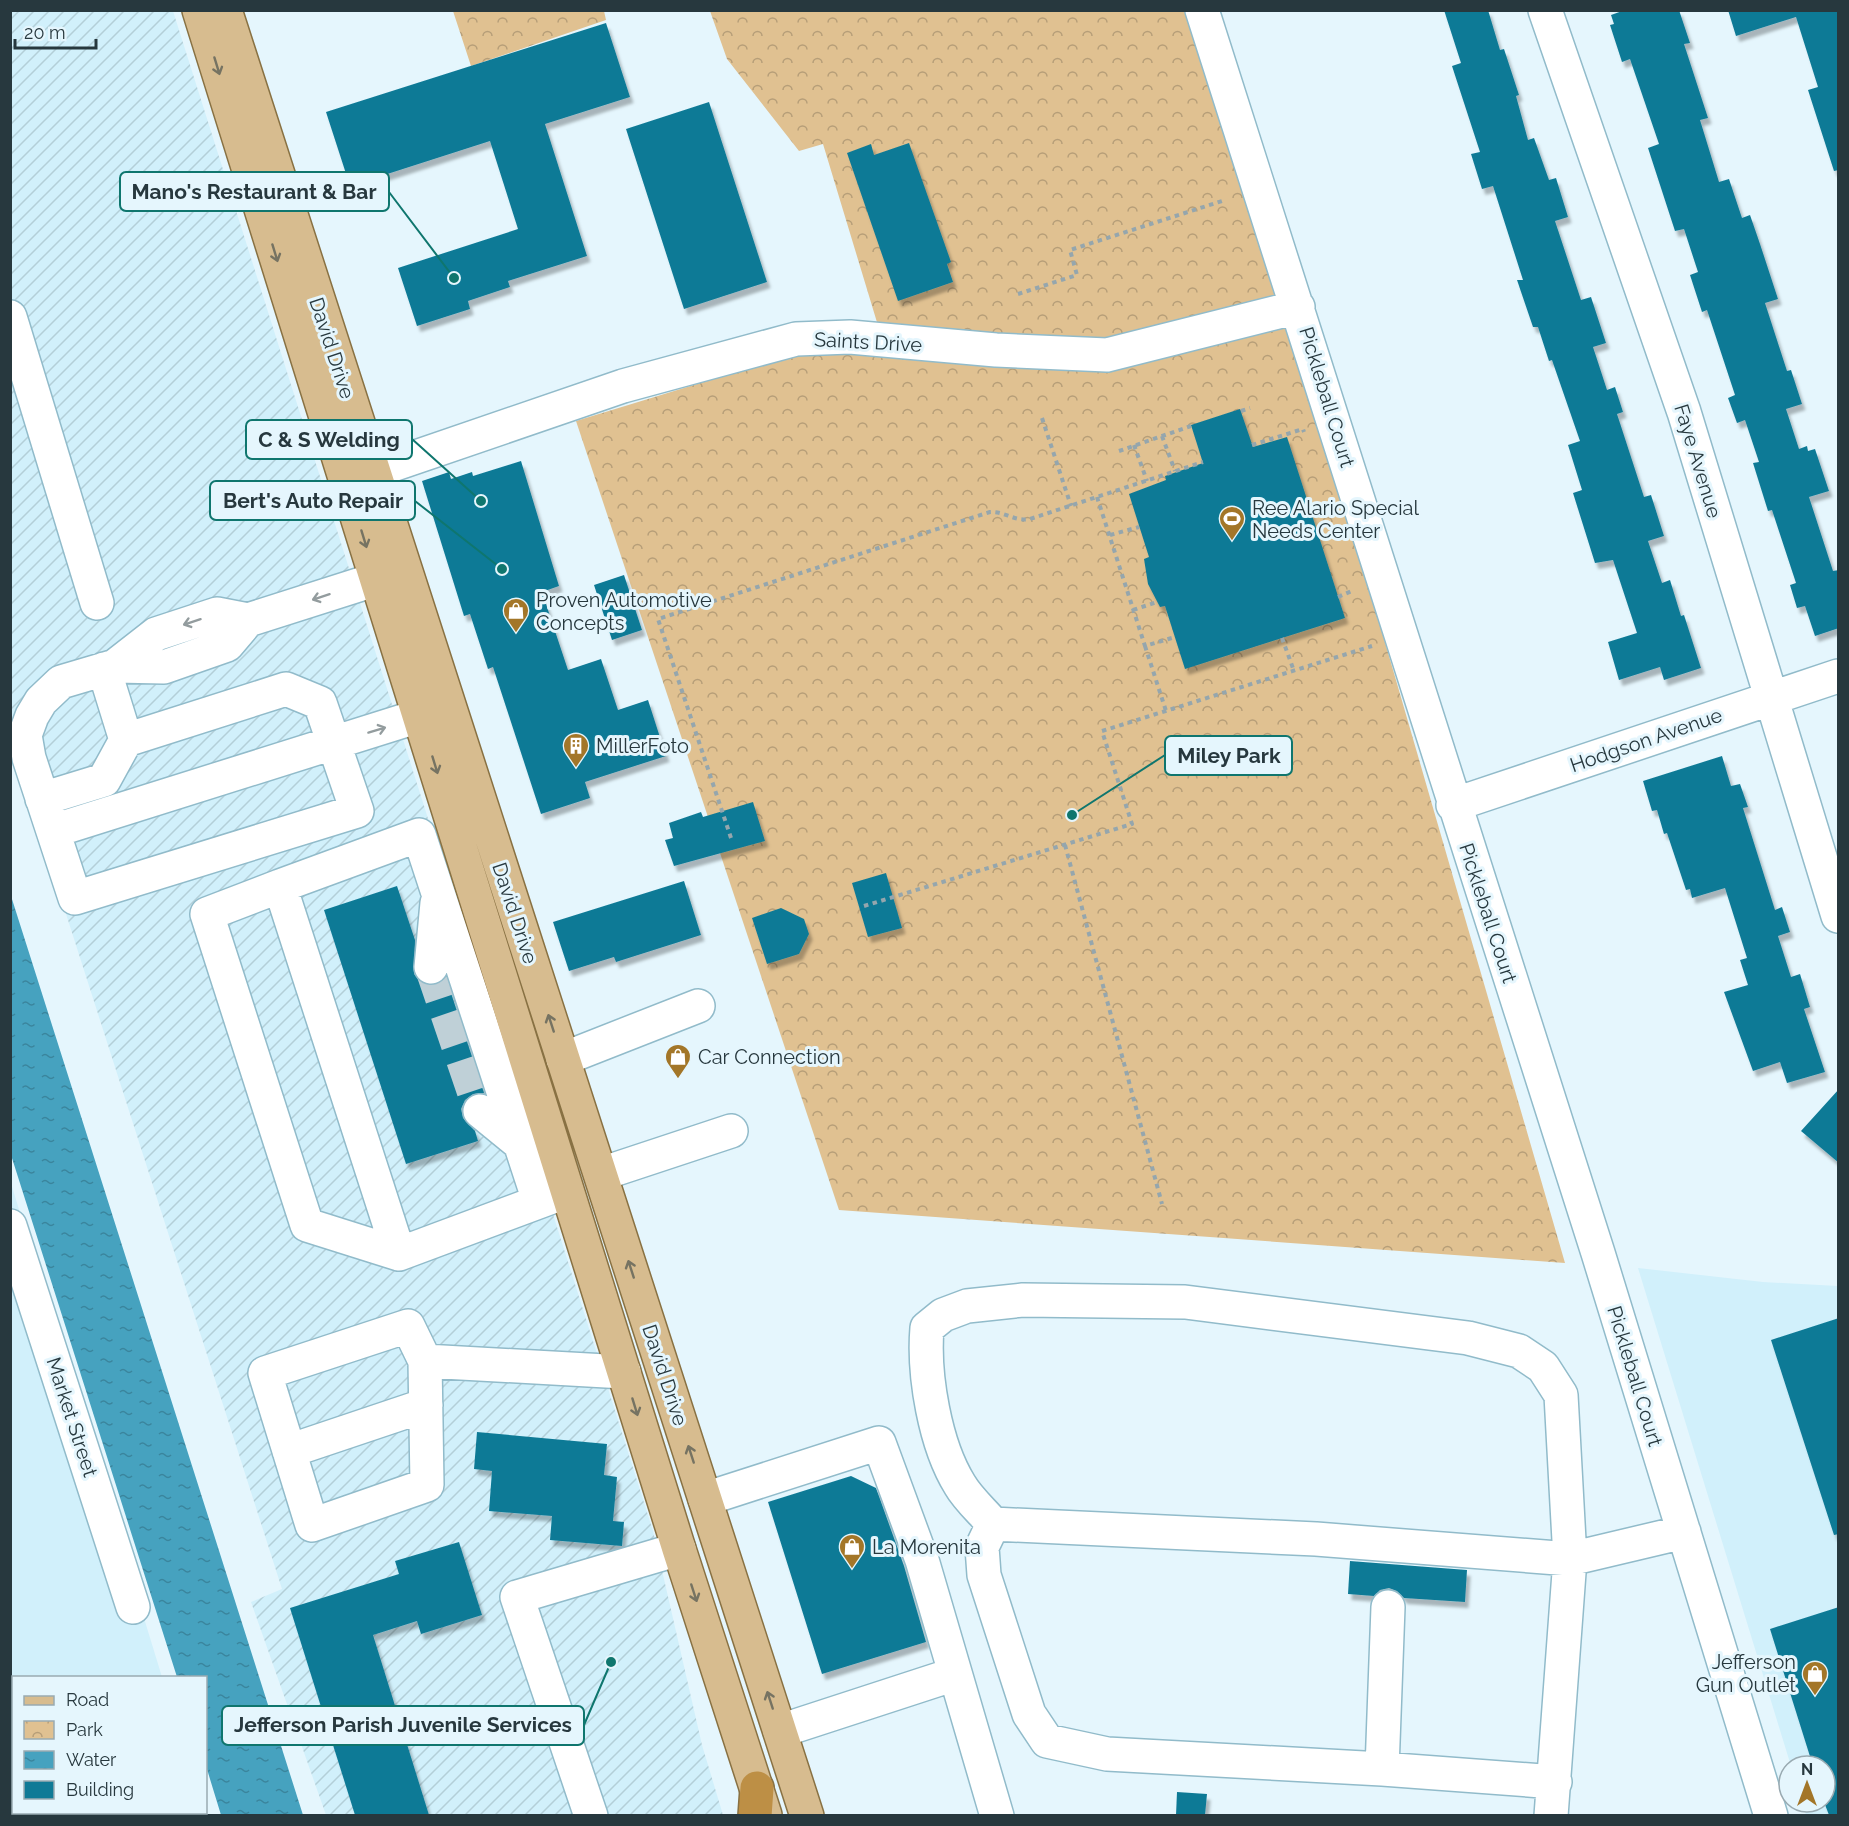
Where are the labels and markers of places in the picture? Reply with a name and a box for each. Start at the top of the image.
callout: Mano's Restaurant & Bar [120,172,389,211]
callout: C & S Welding [246,420,412,459]
callout: Bert's Auto Repair [210,481,415,520]
place label: Ree Alario Special Needs Center [1252,496,1419,543]
sports icon: Ree Alario Special Needs Center [1217,504,1247,542]
place label: Proven Automotive Concepts [536,588,712,635]
shop icon: Proven Automotive Concepts [501,596,531,634]
building icon: MillerFoto [561,731,591,769]
place label: MillerFoto [596,734,689,758]
callout: Miley Park [1165,736,1292,775]
shop icon: Car Connection [663,1042,693,1080]
place label: Car Connection [698,1045,841,1069]
shop icon: La Morenita [837,1532,867,1570]
place label: La Morenita [872,1535,981,1559]
place label: Jefferson Gun Outlet [1696,1650,1796,1697]
shop icon: Jefferson Gun Outlet [1800,1659,1830,1697]
callout: Jefferson Parish Juvenile Services [222,1706,584,1745]

